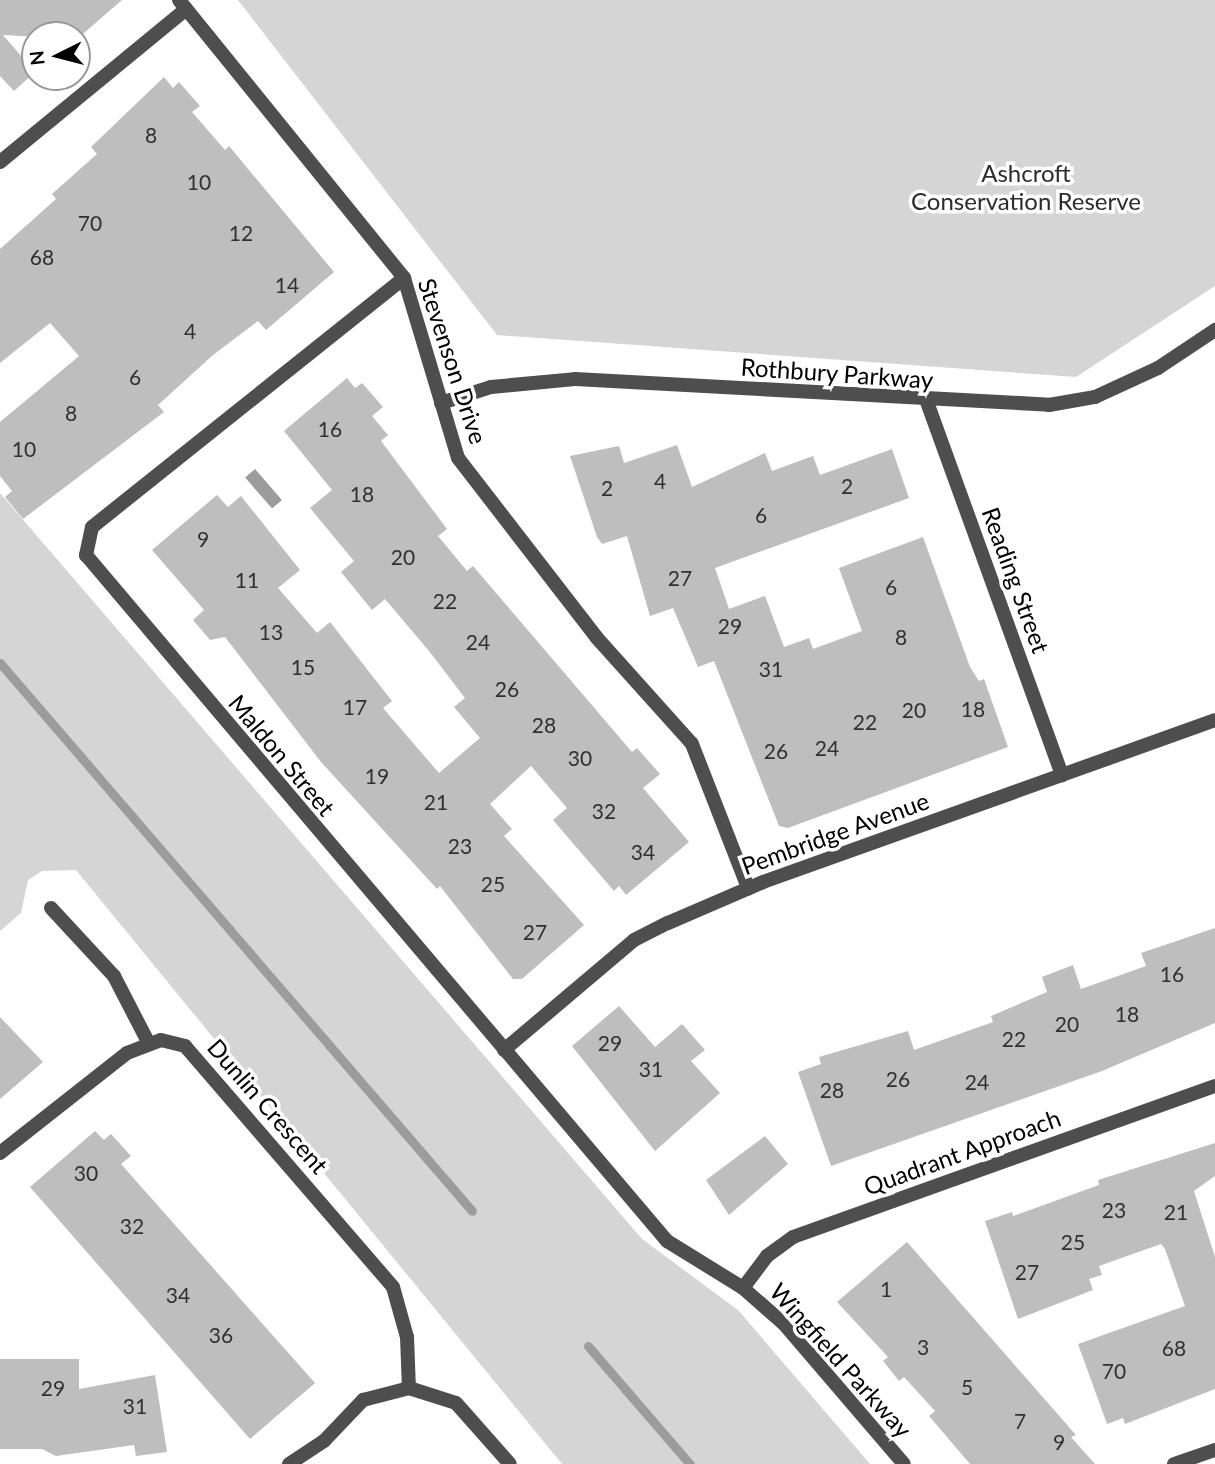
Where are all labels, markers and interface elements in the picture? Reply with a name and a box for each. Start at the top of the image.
north arrow [21,21,91,91]
text: N [24,50,49,67]
house number: 8 [145,122,157,148]
park label: Ashcroft Conservation Reserve [911,159,1141,215]
house number: 10 [187,169,211,195]
house number: 70 [78,210,102,236]
house number: 12 [229,220,253,246]
house number: 68 [30,244,54,270]
house number: 14 [275,272,299,298]
street label: Stevenson Drive [413,275,493,447]
house number: 4 [184,318,196,344]
street label: Rothbury Parkway [740,352,934,394]
house number: 6 [129,364,141,390]
house number: 8 [65,400,77,426]
house number: 16 [318,416,342,442]
house number: 10 [12,436,36,462]
house number: 4 [654,468,666,494]
house number: 2 [841,473,853,499]
house number: 2 [601,475,613,501]
house number: 18 [350,481,374,507]
house number: 6 [755,502,767,528]
street label: Reading Street [976,503,1056,657]
house number: 9 [197,526,209,552]
house number: 20 [391,544,415,570]
house number: 27 [668,565,692,591]
house number: 11 [235,567,259,593]
house number: 6 [885,574,897,600]
house number: 22 [433,588,457,614]
house number: 29 [718,613,742,639]
house number: 13 [259,619,283,645]
house number: 8 [895,624,907,650]
house number: 24 [466,629,490,655]
house number: 15 [291,654,315,680]
house number: 31 [759,656,783,682]
house number: 26 [495,676,519,702]
street label: Maldon Street [223,689,341,821]
house number: 17 [343,694,367,720]
house number: 18 [961,696,985,722]
house number: 20 [902,697,926,723]
house number: 22 [853,709,877,735]
house number: 28 [532,712,556,738]
house number: 24 [815,735,839,761]
house number: 26 [764,738,788,764]
house number: 30 [568,745,592,771]
house number: 19 [365,763,389,789]
street label: Pembridge Avenue [737,786,933,880]
house number: 21 [424,789,448,815]
house number: 32 [592,798,616,824]
house number: 23 [448,833,472,859]
house number: 34 [631,839,655,865]
house number: 25 [481,871,505,897]
house number: 27 [523,919,547,945]
house number: 16 [1160,961,1184,987]
house number: 18 [1115,1001,1139,1027]
house number: 20 [1055,1011,1079,1037]
house number: 22 [1002,1026,1026,1052]
house number: 29 [598,1030,622,1056]
street label: Dunlin Crescent [202,1033,334,1179]
house number: 31 [639,1056,663,1082]
house number: 26 [886,1066,910,1092]
house number: 24 [965,1069,989,1095]
house number: 28 [820,1077,844,1103]
street label: Quadrant Approach [859,1103,1065,1201]
house number: 30 [74,1160,98,1186]
house number: 23 [1102,1197,1126,1223]
house number: 21 [1164,1199,1188,1225]
house number: 32 [120,1213,144,1239]
house number: 25 [1061,1229,1085,1255]
house number: 27 [1015,1259,1039,1285]
house number: 1 [880,1276,892,1302]
street label: Wingfield Parkway [764,1277,918,1443]
house number: 34 [166,1282,190,1308]
house number: 36 [209,1322,233,1348]
house number: 3 [917,1334,929,1360]
house number: 68 [1162,1335,1186,1361]
house number: 70 [1102,1358,1126,1384]
house number: 5 [961,1374,973,1400]
house number: 29 [41,1375,65,1401]
house number: 31 [123,1393,147,1419]
house number: 7 [1014,1408,1026,1434]
house number: 9 [1053,1429,1065,1455]

